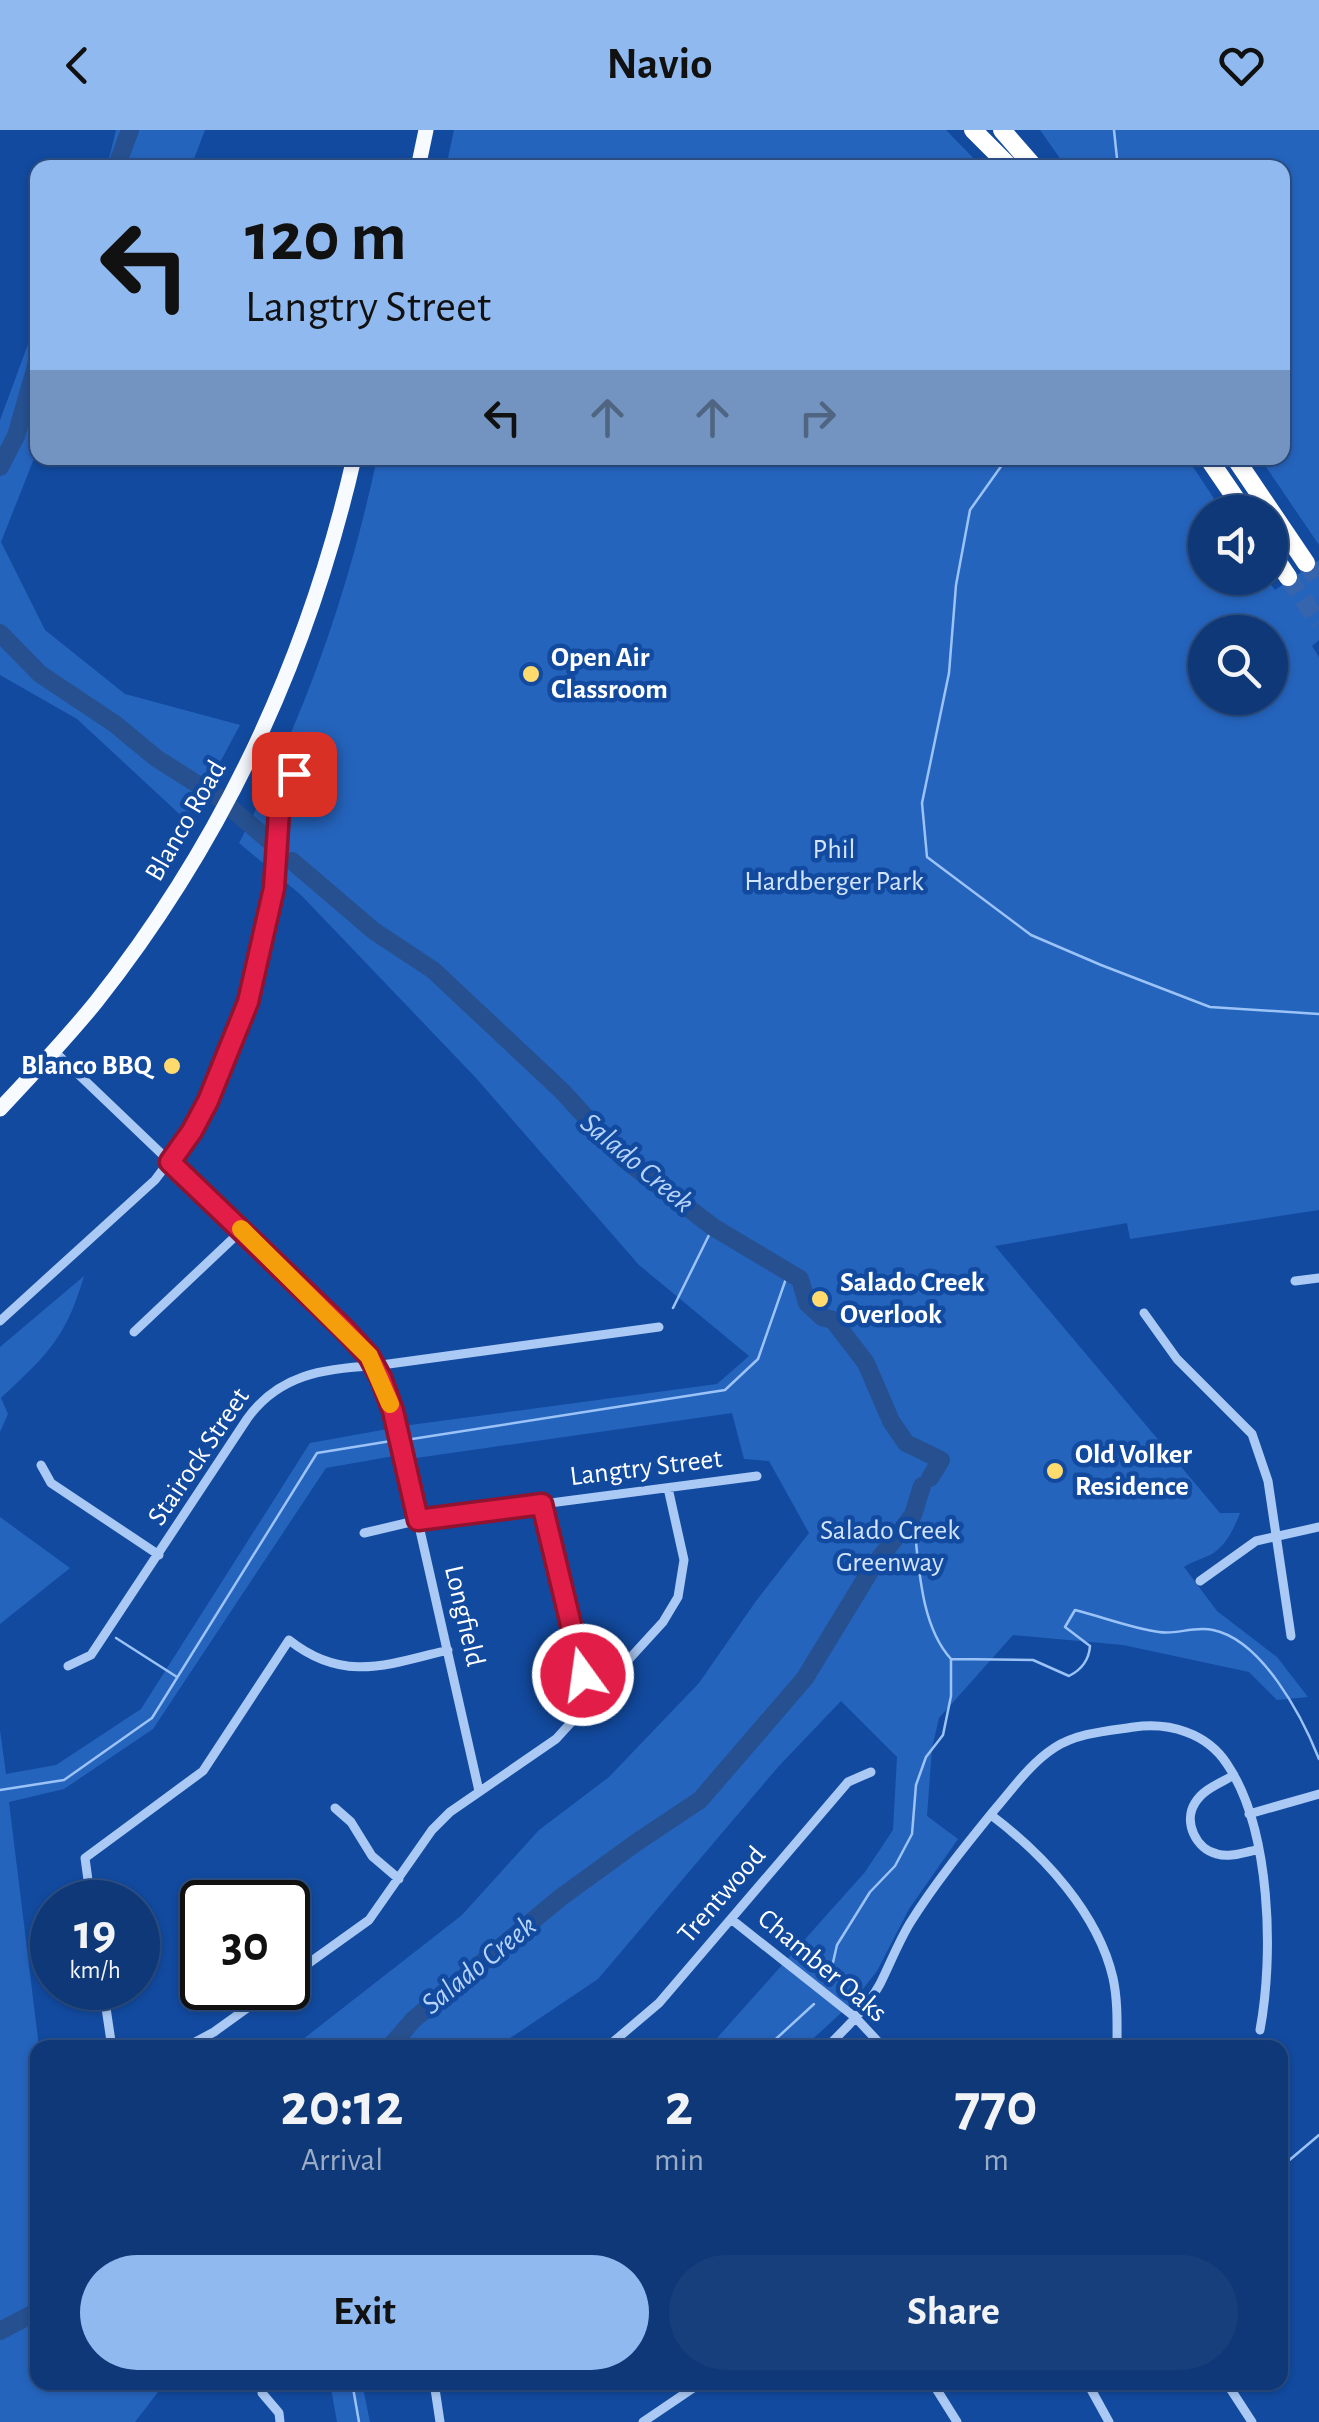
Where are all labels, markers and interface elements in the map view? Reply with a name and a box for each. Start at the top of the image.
icon: back [50,38,105,93]
icon: heart [1214,38,1269,93]
text: Navio [607,42,712,87]
icon: left [80,200,210,330]
text: 120 m [245,203,407,273]
text: Langtry Street [245,285,491,330]
icon: left [475,390,530,445]
icon: ahead [580,390,635,445]
icon: ahead [685,390,740,445]
icon: right [790,390,845,445]
map controls [1188,495,1288,715]
button: sound [1188,495,1288,595]
button: search [1188,615,1288,715]
place label: Open Air Classroom [551,644,668,704]
marker: Open Air Classroom [520,663,542,685]
pin [252,732,337,817]
icon: arrive [267,747,322,802]
street label: Blanco Road [140,756,232,886]
park label: Phil Hardberger Park [744,836,924,896]
place label: Blanco BBQ [21,1052,155,1080]
marker: Blanco BBQ [161,1055,183,1077]
water label: Salado Creek [575,1107,699,1219]
place label: Salado Creek Overlook [840,1269,985,1329]
marker: Salado Creek Overlook [809,1288,831,1310]
street label: Stairock Street [143,1383,255,1531]
place label: Old Volker Residence [1075,1441,1192,1501]
street label: Langtry Street [568,1445,724,1491]
marker: Old Volker Residence [1044,1460,1066,1482]
park label: Salado Creek Greenway [820,1517,960,1577]
street label: Longfield [439,1563,489,1669]
position arrow [531,1623,635,1727]
street label: Trentwood [673,1841,771,1949]
speed limit sign: 30 [180,1880,310,2010]
street label: Chamber Oaks [752,1904,892,2028]
text: 19 [74,1908,116,1958]
water label: Salado Creek [416,1910,542,2020]
text: km/h [69,1958,121,1983]
text: 20:12 [280,2076,404,2136]
text: 2 [665,2076,693,2136]
text: 770 [954,2076,1038,2136]
text: Arrival [301,2144,383,2176]
text: min [654,2144,704,2176]
text: m [983,2144,1009,2176]
button: Exit [80,2255,649,2370]
button: Share [669,2255,1238,2370]

